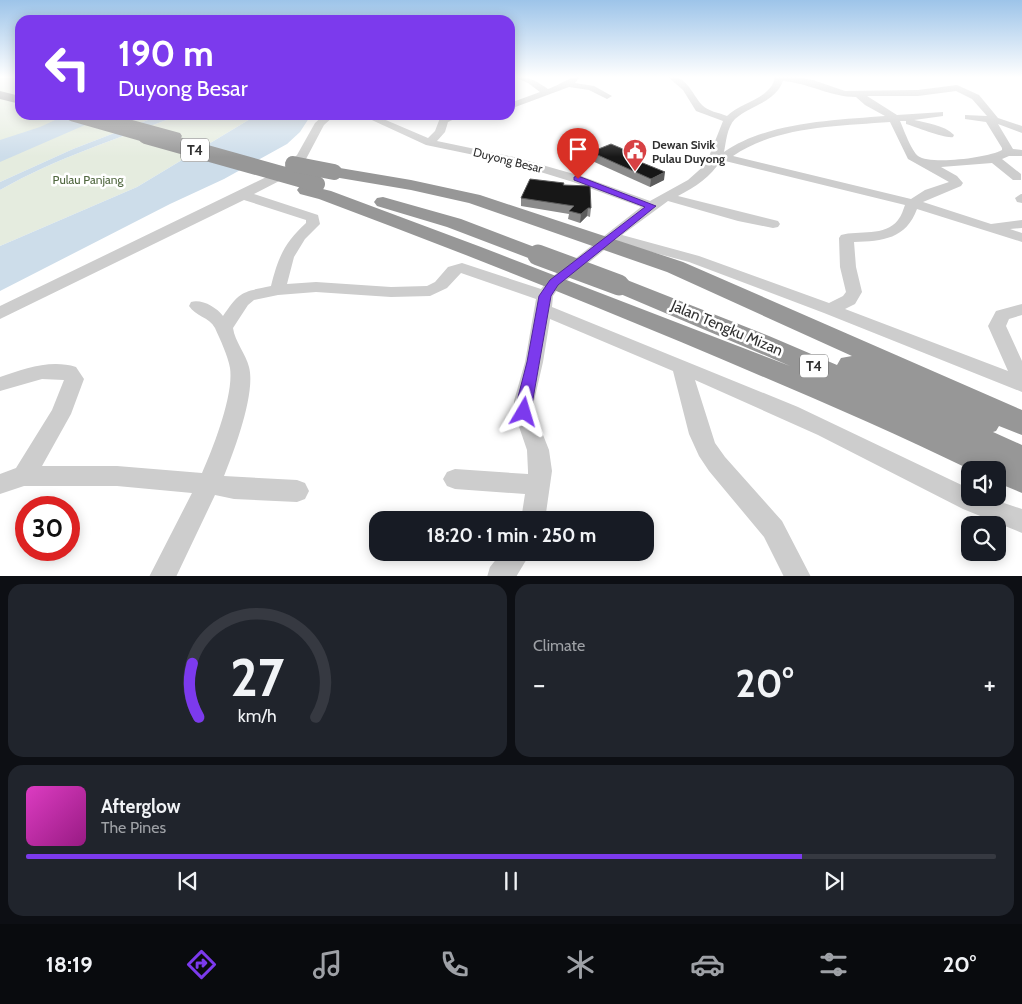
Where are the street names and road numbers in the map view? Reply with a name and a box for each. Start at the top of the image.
road number: T4 [181,138,209,162]
street label: Duyong Besar [472,144,544,176]
street label: Jalan Tengku Mizan [668,296,786,360]
road number: T4 [800,354,828,378]

